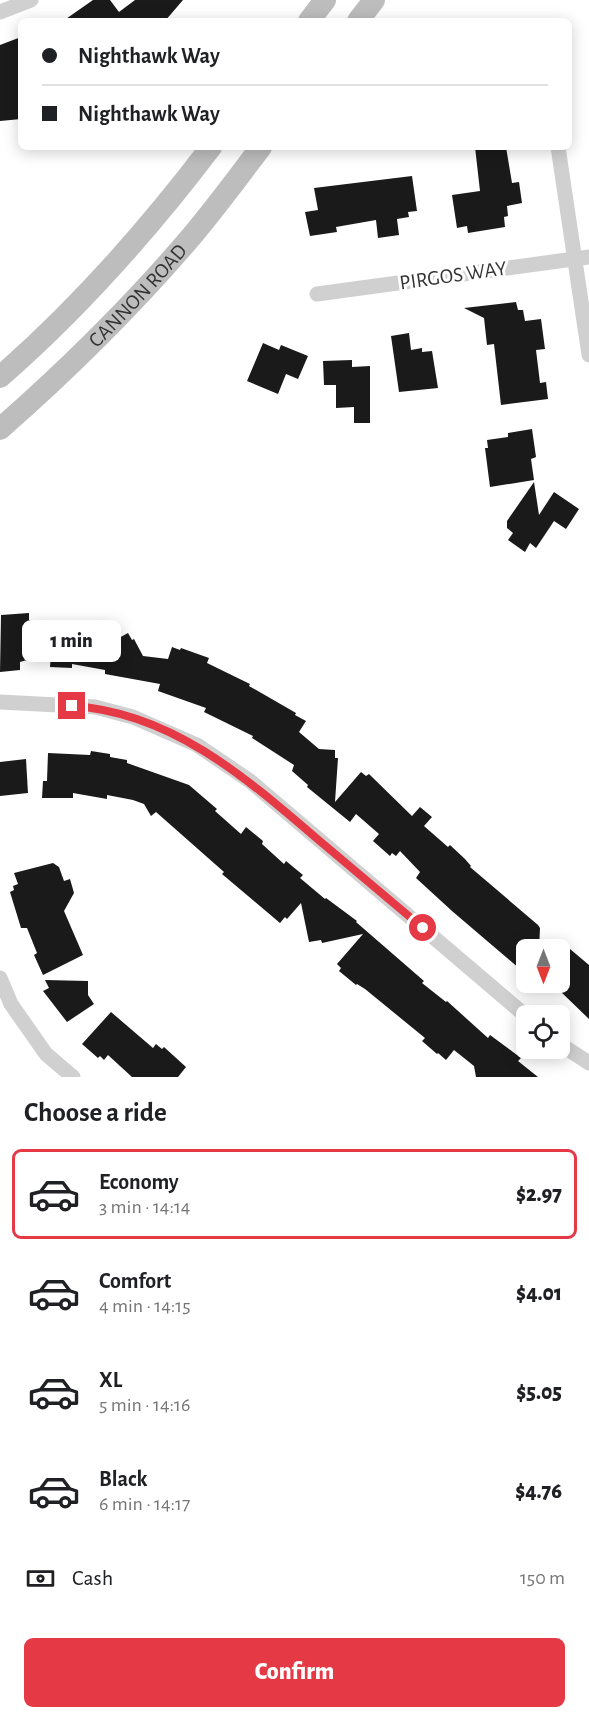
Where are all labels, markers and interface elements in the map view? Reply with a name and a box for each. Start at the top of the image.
text: Nighthawk Way [78,45,220,67]
text: Nighthawk Way [78,103,220,125]
street label: CANNON ROAD [85,240,191,351]
street label: PIRGOS WAY [398,258,508,293]
callout: 1 min [22,619,122,661]
text: 1 min [50,631,93,651]
route end [58,692,85,719]
route start [409,914,436,941]
north arrow [516,939,570,993]
map controls [516,939,570,1059]
button: locate [516,1005,570,1059]
text: Choose a ride [24,1099,167,1126]
icon: car [27,1167,81,1221]
text: Economy [99,1171,179,1193]
text: $2.97 [516,1183,562,1205]
text: 3 min · 14:14 [99,1197,190,1217]
icon: car [27,1266,81,1320]
text: Comfort [99,1270,171,1292]
text: $4.01 [516,1282,562,1304]
text: 4 min · 14:15 [99,1296,191,1316]
icon: car [27,1365,81,1419]
text: XL [99,1369,122,1391]
text: $5.05 [516,1381,562,1403]
text: 5 min · 14:16 [99,1395,190,1415]
icon: car [27,1464,81,1518]
text: Black [99,1468,147,1490]
text: $4.76 [515,1480,562,1502]
text: 6 min · 14:17 [99,1494,190,1514]
icon: cash [24,1562,57,1595]
text: Cash [72,1567,113,1589]
text: 150 m [520,1568,565,1588]
button: Confirm [24,1638,565,1707]

